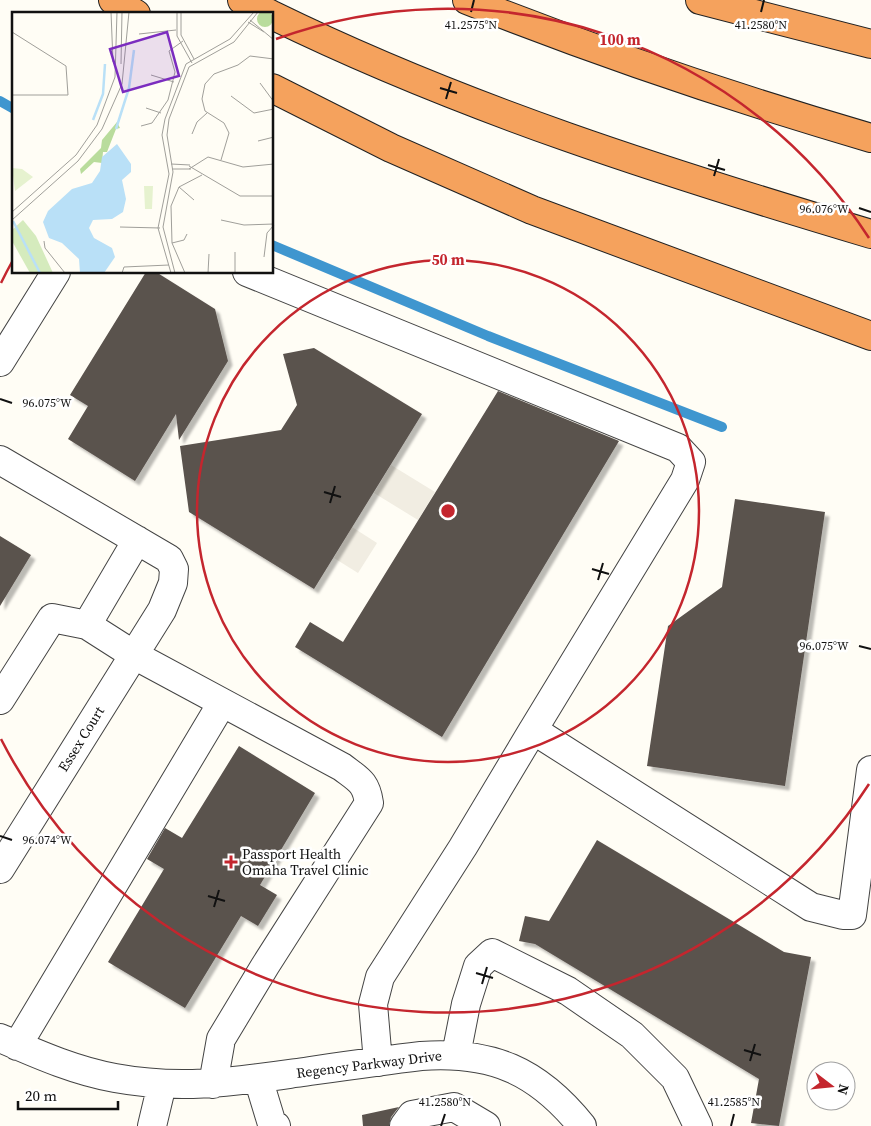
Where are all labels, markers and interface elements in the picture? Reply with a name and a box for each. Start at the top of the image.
inset map [12,12,274,274]
text: 41.2575°N [445,17,497,33]
text: 41.2580°N [735,17,787,33]
text: 100 m [599,29,641,50]
text: 96.076°W [799,201,849,217]
text: 50 m [431,249,465,270]
text: 96.075°W [22,395,72,411]
centre of rings [439,502,457,520]
text: 96.075°W [799,638,849,654]
street label: Essex Court [53,702,109,776]
text: 96.074°W [22,832,72,848]
place label: Passport Health Omaha Travel Clinic [242,844,369,880]
marker: Passport Health Omaha Travel Clinic [224,855,238,869]
street label: Regency Parkway Drive [295,1045,443,1083]
north arrow [806,1061,856,1111]
scale bar [18,1078,118,1110]
text: N [832,1082,855,1097]
text: 20 m [25,1085,57,1106]
text: 41.2580°N [419,1094,471,1110]
text: 41.2585°N [708,1094,760,1110]

